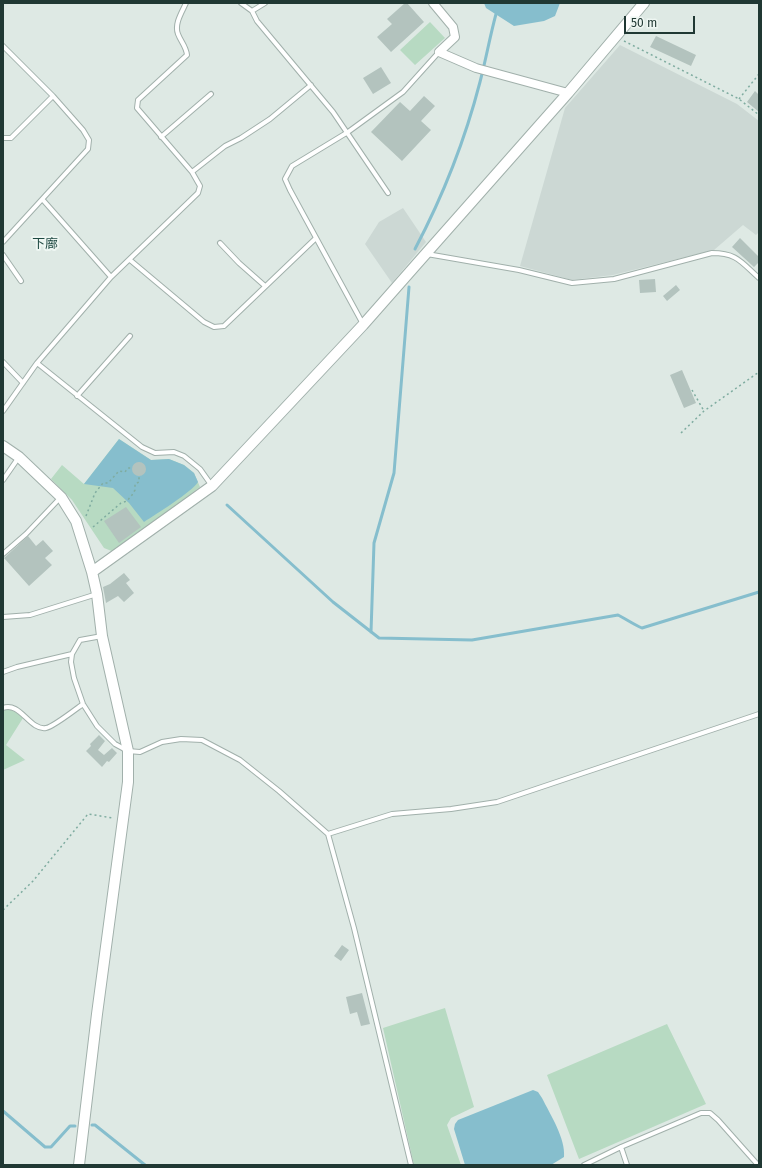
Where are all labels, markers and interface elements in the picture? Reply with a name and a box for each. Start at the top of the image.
scale bar [626,8,697,34]
text: 50 m [631,16,657,30]
district label: 下廍 [32,236,58,252]

